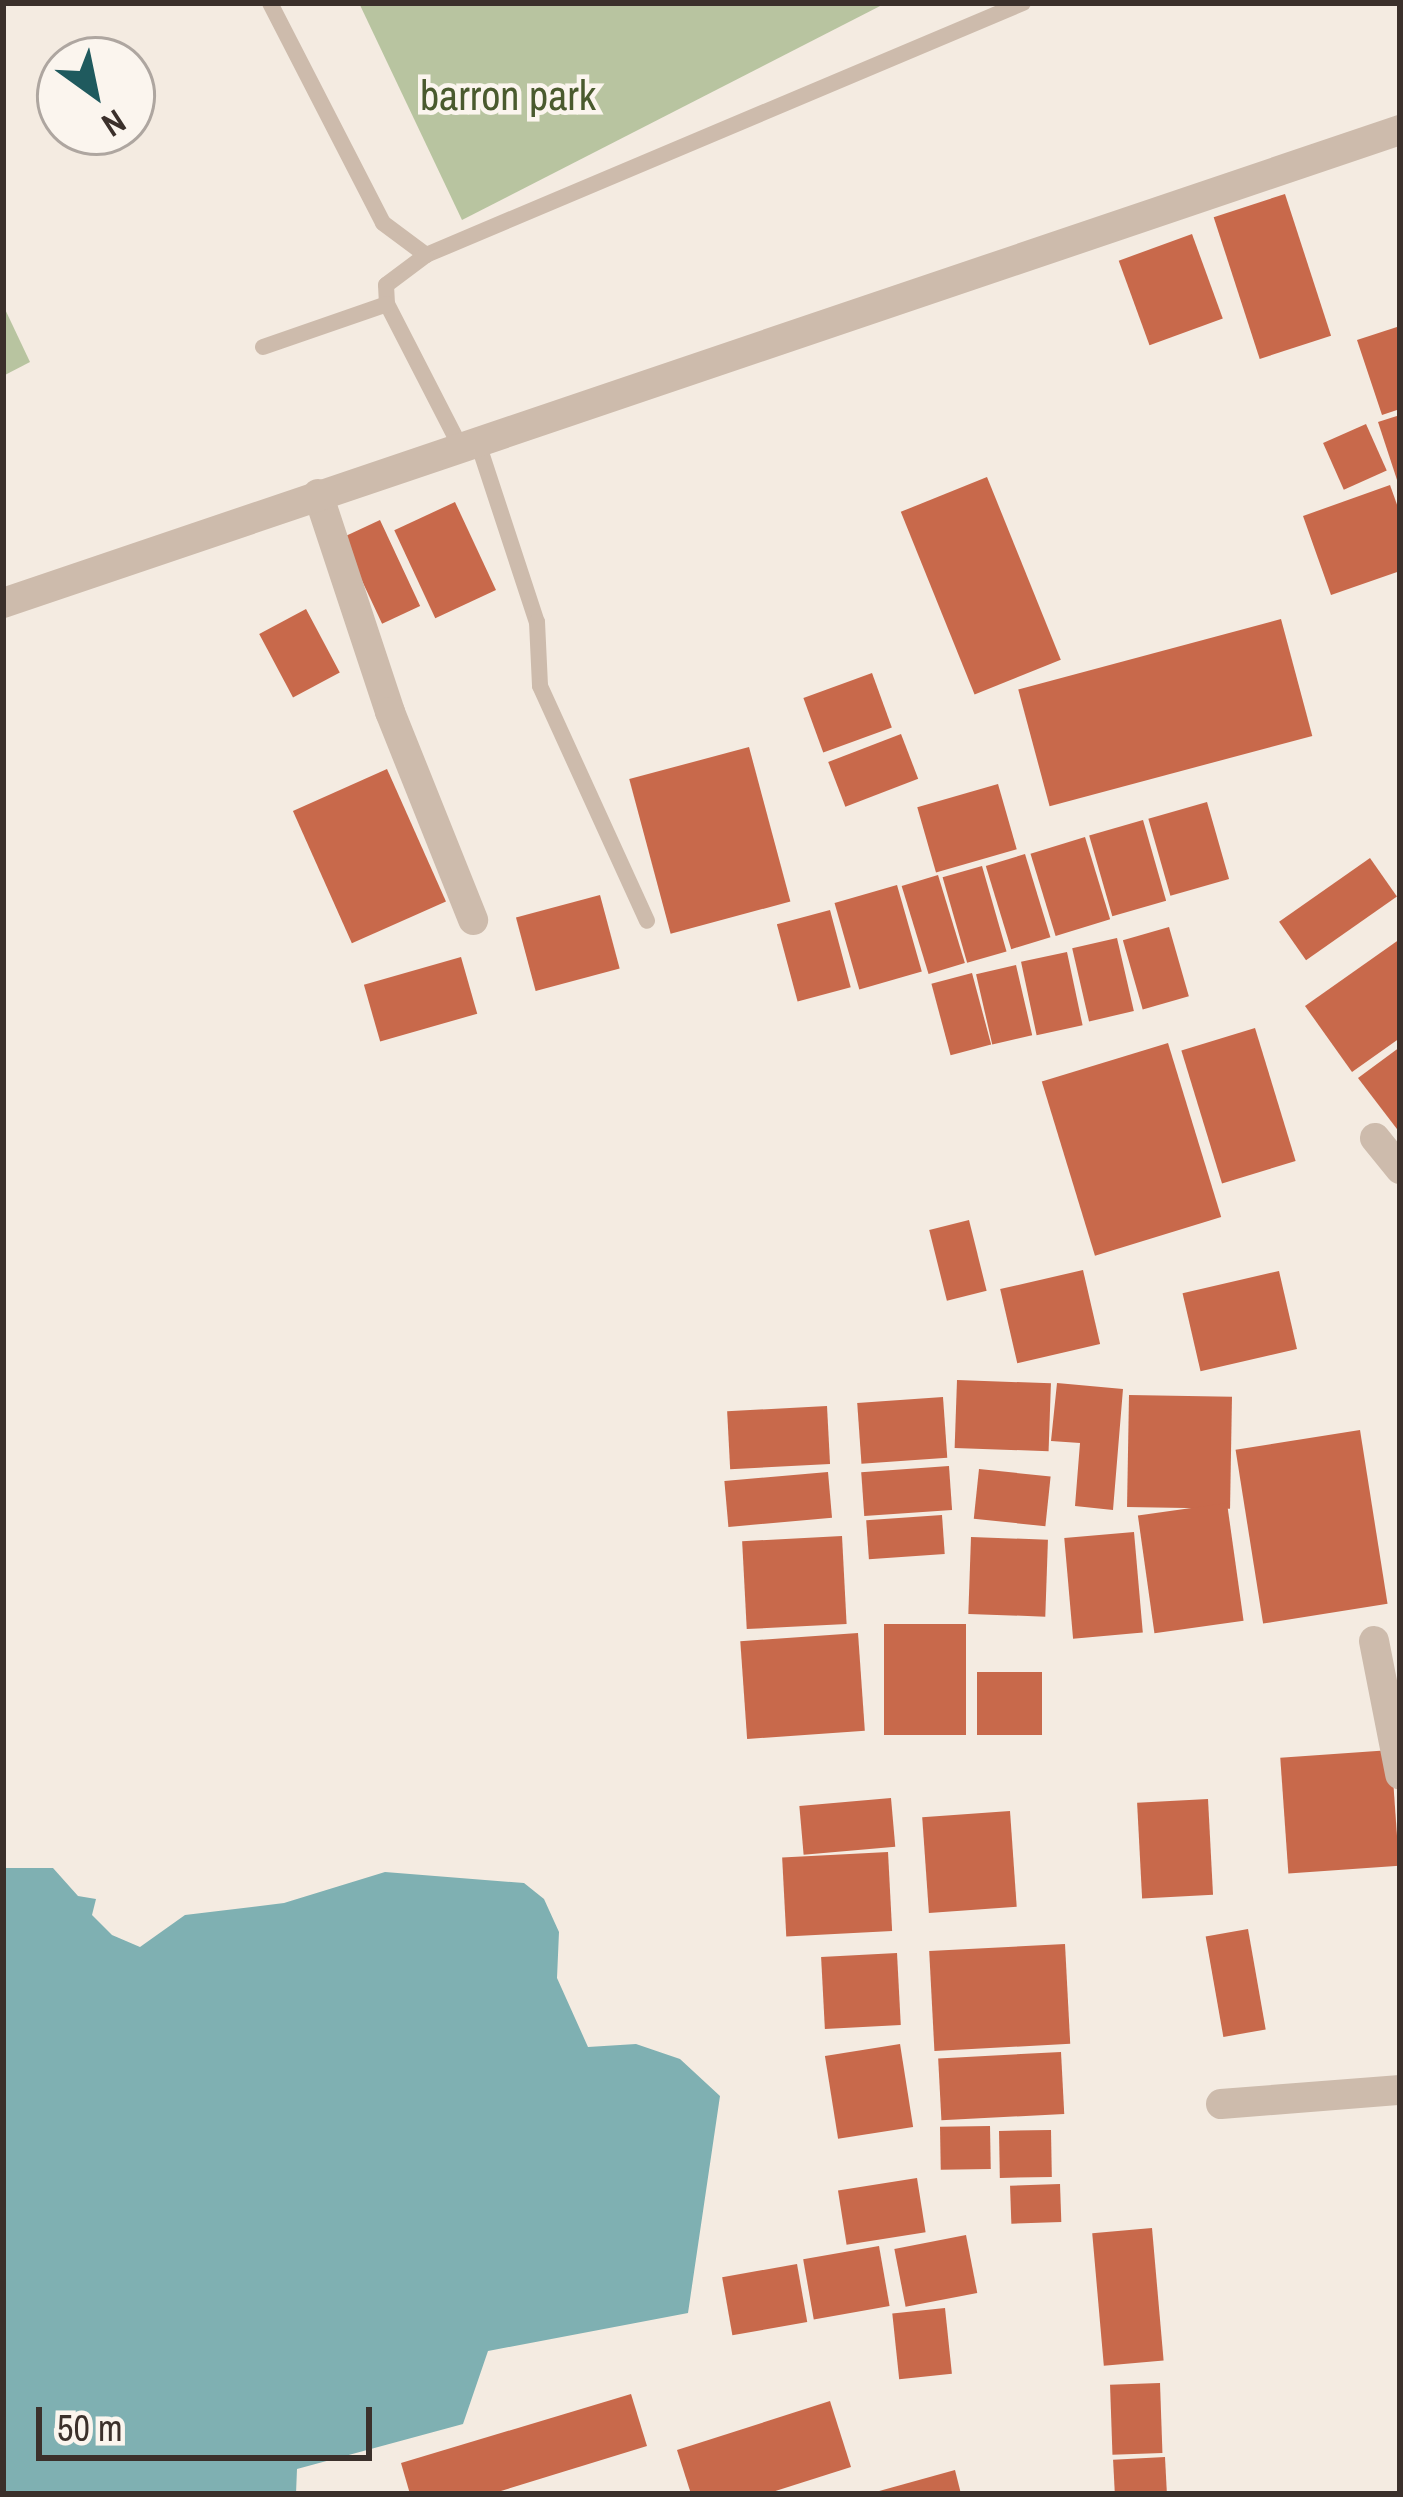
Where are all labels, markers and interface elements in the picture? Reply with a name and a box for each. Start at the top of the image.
north arrow [36,36,156,156]
park label: barron park [420,70,596,120]
text: N [94,100,134,147]
scale bar [42,2383,378,2457]
text: 50 m [57,2404,123,2452]

